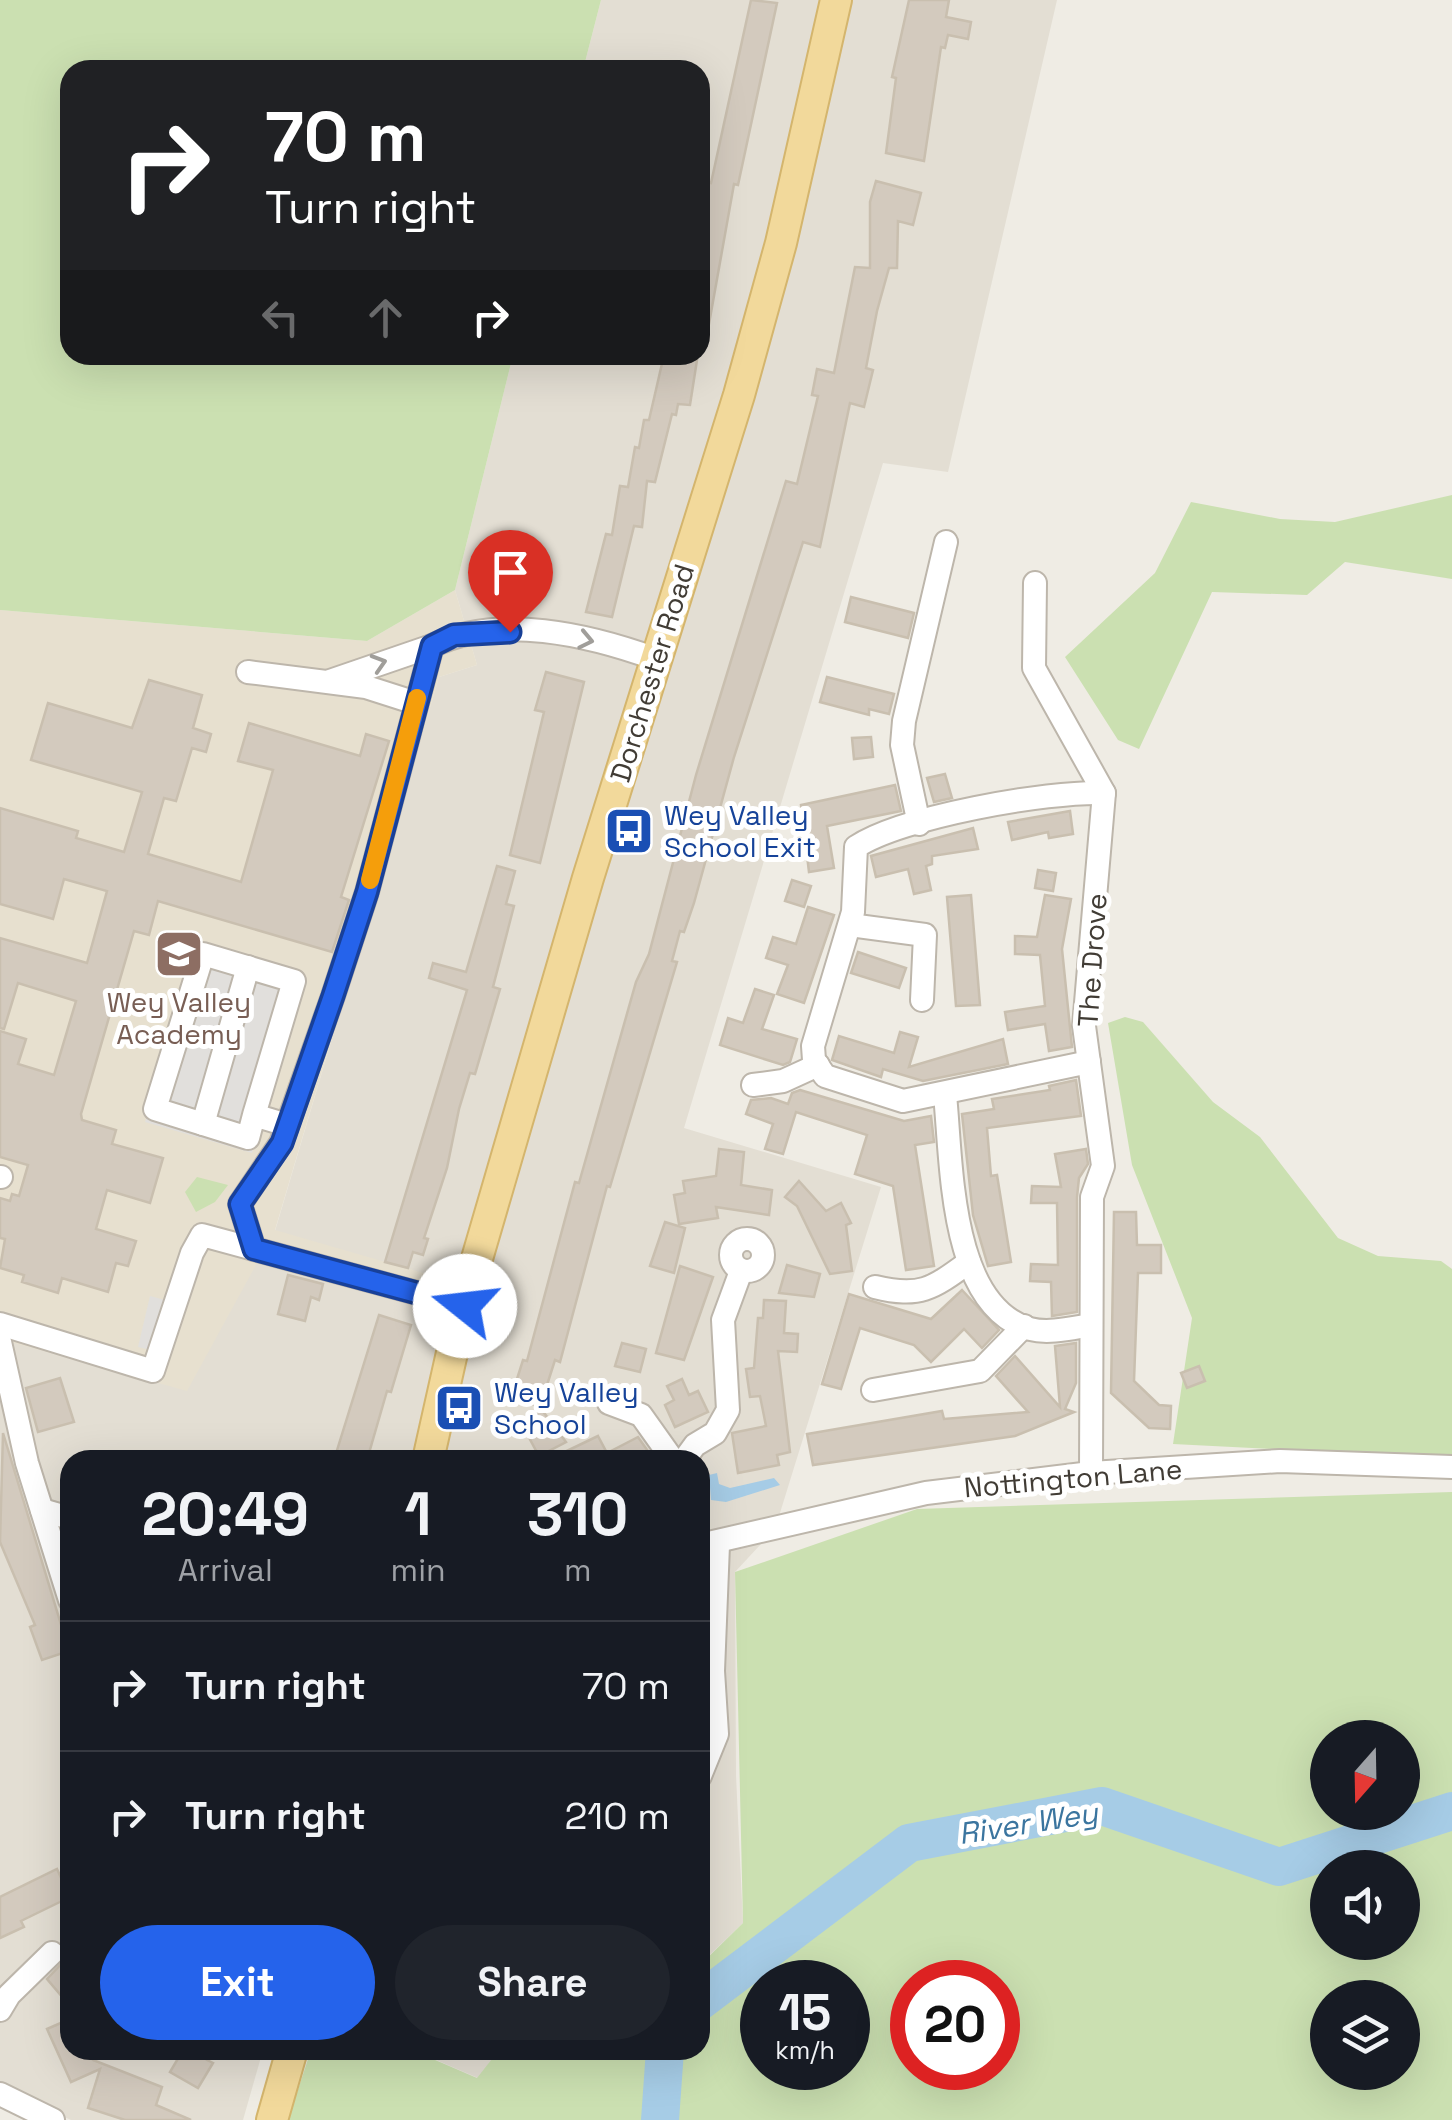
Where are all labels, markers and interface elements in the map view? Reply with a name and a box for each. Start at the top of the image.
text: 70 m [265,92,426,181]
icon: right [100,100,230,230]
text: Turn right [265,179,476,236]
icon: left [253,290,308,345]
icon: ahead [358,290,413,345]
icon: right [463,290,518,345]
pin [468,530,553,633]
icon: arrive [483,545,538,600]
street label: Dorchester Road [602,560,702,786]
one-way arrow [577,629,594,650]
one-way arrow [370,654,387,675]
place label: Wey Valley School Exit [664,797,816,865]
bus stop icon: Wey Valley School Exit [603,805,655,857]
street label: The Drove [1069,892,1115,1028]
school or university icon: Wey Valley Academy [153,928,205,980]
place label: Wey Valley Academy [107,984,251,1052]
position arrow [413,1254,517,1358]
place label: Wey Valley School [494,1374,639,1442]
bus stop icon: Wey Valley School [433,1382,485,1434]
street label: Nottington Lane [962,1451,1184,1505]
text: 20:49 [141,1476,309,1553]
text: 1 [405,1476,432,1553]
text: 310 [527,1476,628,1553]
text: Arrival [178,1550,273,1590]
text: min [391,1550,446,1590]
text: m [564,1550,592,1590]
icon: right [100,1659,155,1714]
text: Turn right [185,1662,366,1710]
text: 70 m [582,1662,670,1710]
north arrow [1310,1720,1420,1830]
map controls [1310,1720,1420,2090]
icon: right [100,1789,155,1844]
text: Turn right [185,1792,366,1840]
text: 210 m [564,1792,670,1840]
water label: River Wey [956,1793,1102,1853]
button: sound [1310,1850,1420,1960]
button: Exit [100,1925,375,2040]
button: Share [395,1925,670,2040]
speed limit sign: 20 [890,1960,1020,2090]
button: layers [1310,1980,1420,2090]
text: 15 [779,1981,831,2045]
text: km/h [775,2034,835,2066]

